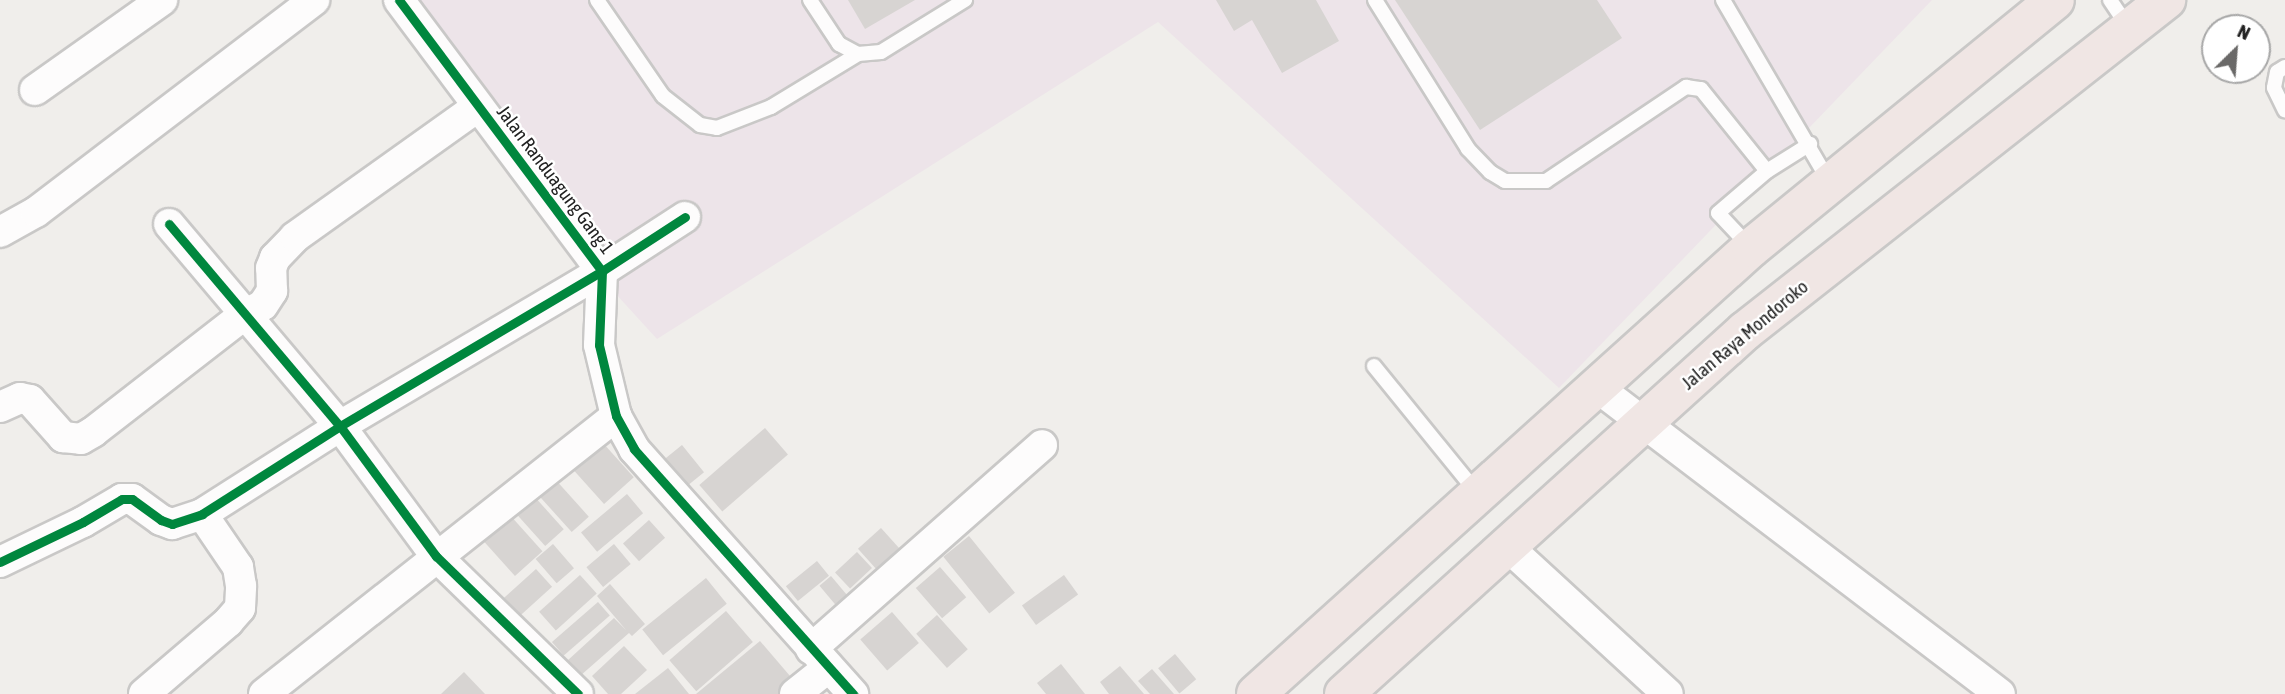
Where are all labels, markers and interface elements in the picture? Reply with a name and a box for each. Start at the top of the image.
north arrow [2201,14,2271,84]
text: N [2234,19,2254,44]
street label: Jalan Randuagung Gang 1 [492,101,618,259]
street label: Jalan Raya Mondoroko [1677,275,1813,395]

